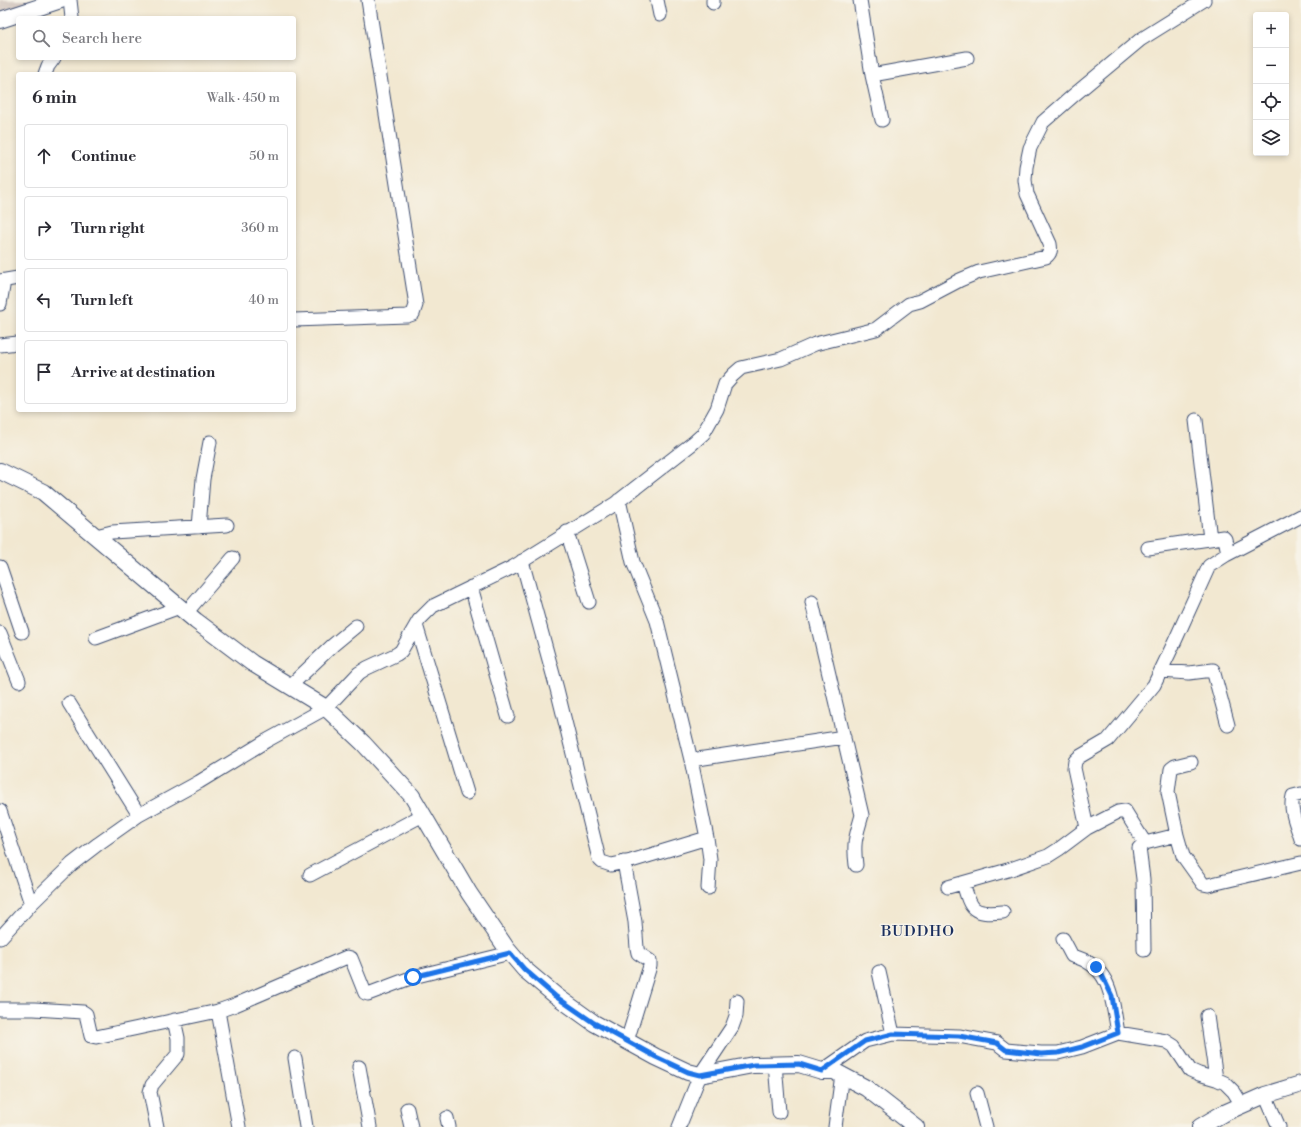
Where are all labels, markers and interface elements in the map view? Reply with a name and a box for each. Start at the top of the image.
map controls [1253,12,1289,156]
button: + [1253,12,1289,48]
search box [16,16,296,60]
icon: search [30,27,52,49]
text: Search here [62,29,142,48]
button: − [1253,48,1289,84]
button: locate [1253,84,1289,120]
text: 6 min [32,87,77,109]
text: Walk · 450 m [207,90,280,106]
button: layers [1253,120,1289,156]
icon: ahead [33,145,55,167]
text: Continue [71,147,136,166]
text: 50 m [249,148,279,164]
icon: right [33,217,55,239]
text: Turn right [71,219,145,238]
text: 360 m [241,220,279,236]
icon: left [33,289,55,311]
text: Turn left [71,291,133,310]
text: 40 m [249,292,279,308]
icon: arrive [33,361,55,383]
text: Arrive at destination [71,363,215,382]
district label: BUDDHO [880,922,955,941]
route end [1087,958,1105,976]
route start [404,968,422,986]

